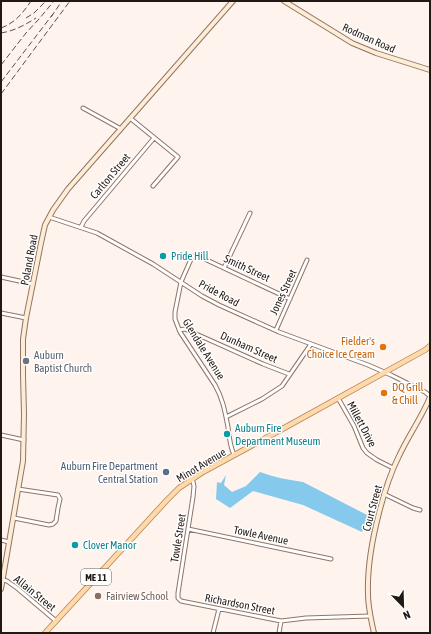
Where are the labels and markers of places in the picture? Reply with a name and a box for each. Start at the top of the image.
place label: Pride Hill [171,250,209,262]
marker: Pride Hill [158,251,168,261]
place label: Fielder's Choice Ice Cream [307,335,375,360]
marker: Fielder's Choice Ice Cream [378,342,388,352]
place label: Auburn Baptist Church [34,349,92,374]
marker: Auburn Baptist Church [21,356,31,366]
place label: DQ Grill & Chill [392,381,424,406]
marker: DQ Grill & Chill [379,388,389,398]
place label: Auburn Fire Department Museum [235,422,321,447]
marker: Auburn Fire Department Museum [222,429,232,439]
place label: Auburn Fire Department Central Station [61,460,158,485]
marker: Auburn Fire Department Central Station [161,467,171,477]
place label: Clover Manor [83,539,137,551]
marker: Clover Manor [70,540,80,550]
place label: Fairview School [106,590,168,602]
marker: Fairview School [93,591,103,601]

